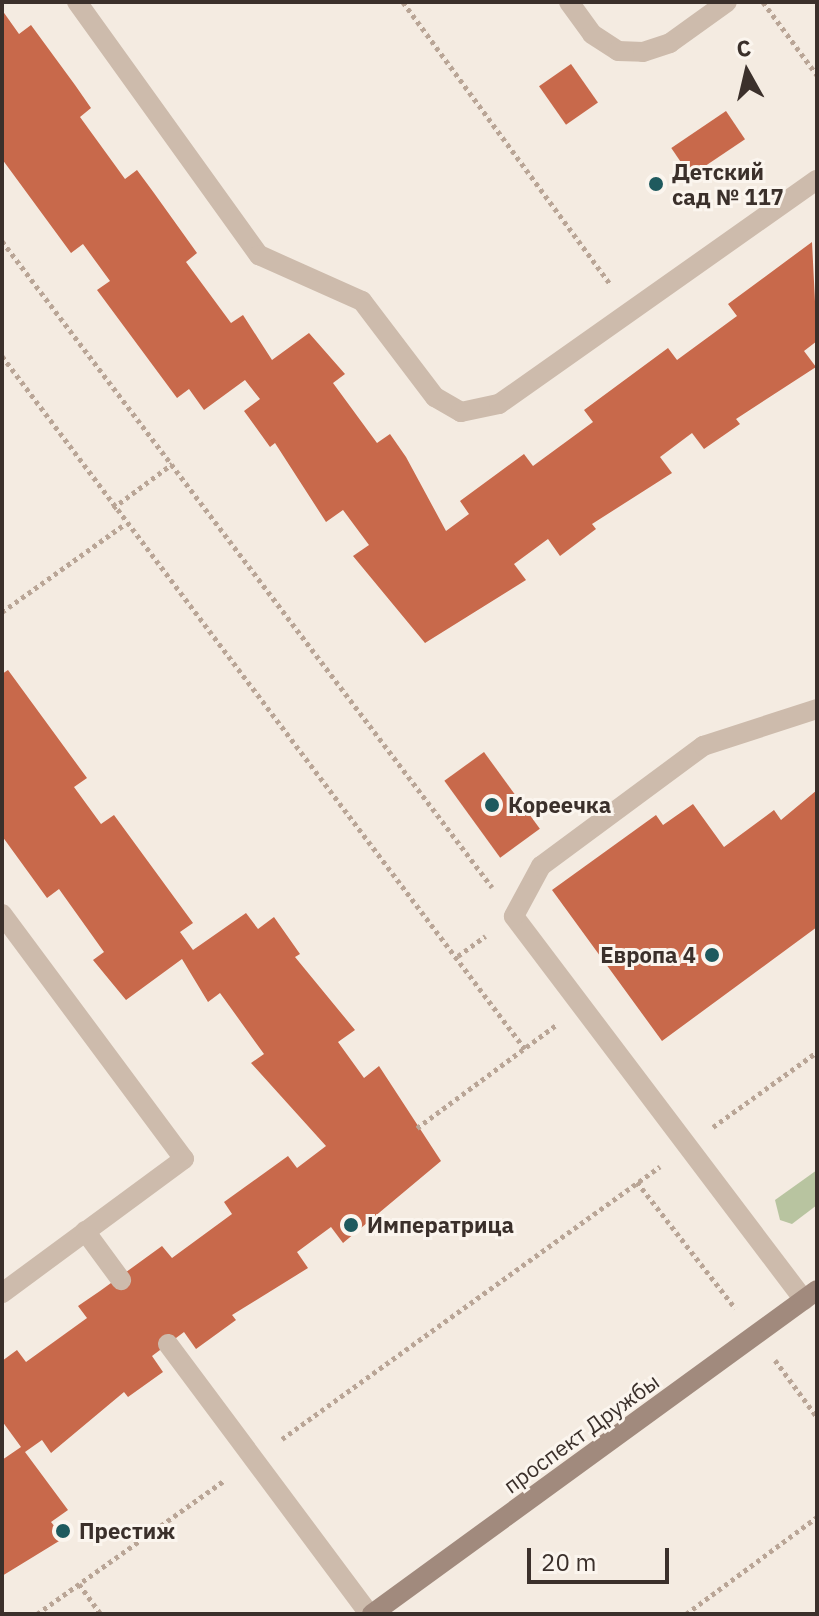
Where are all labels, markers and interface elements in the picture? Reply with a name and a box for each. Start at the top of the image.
north arrow [707,32,787,112]
text: С [734,32,753,63]
place label: Детский сад № 117 [672,158,784,210]
marker: Детский сад № 117 [647,175,665,193]
place label: Кореечка [508,792,611,818]
marker: Кореечка [483,796,501,814]
place label: Европа 4 [600,942,696,968]
marker: Европа 4 [703,946,721,964]
place label: Императрица [367,1212,514,1238]
marker: Императрица [342,1216,360,1234]
street label: проспект Дружбы [498,1368,664,1498]
place label: Престиж [79,1518,175,1544]
marker: Престиж [54,1522,72,1540]
scale bar [531,1532,673,1582]
text: 20 m [541,1546,596,1578]

